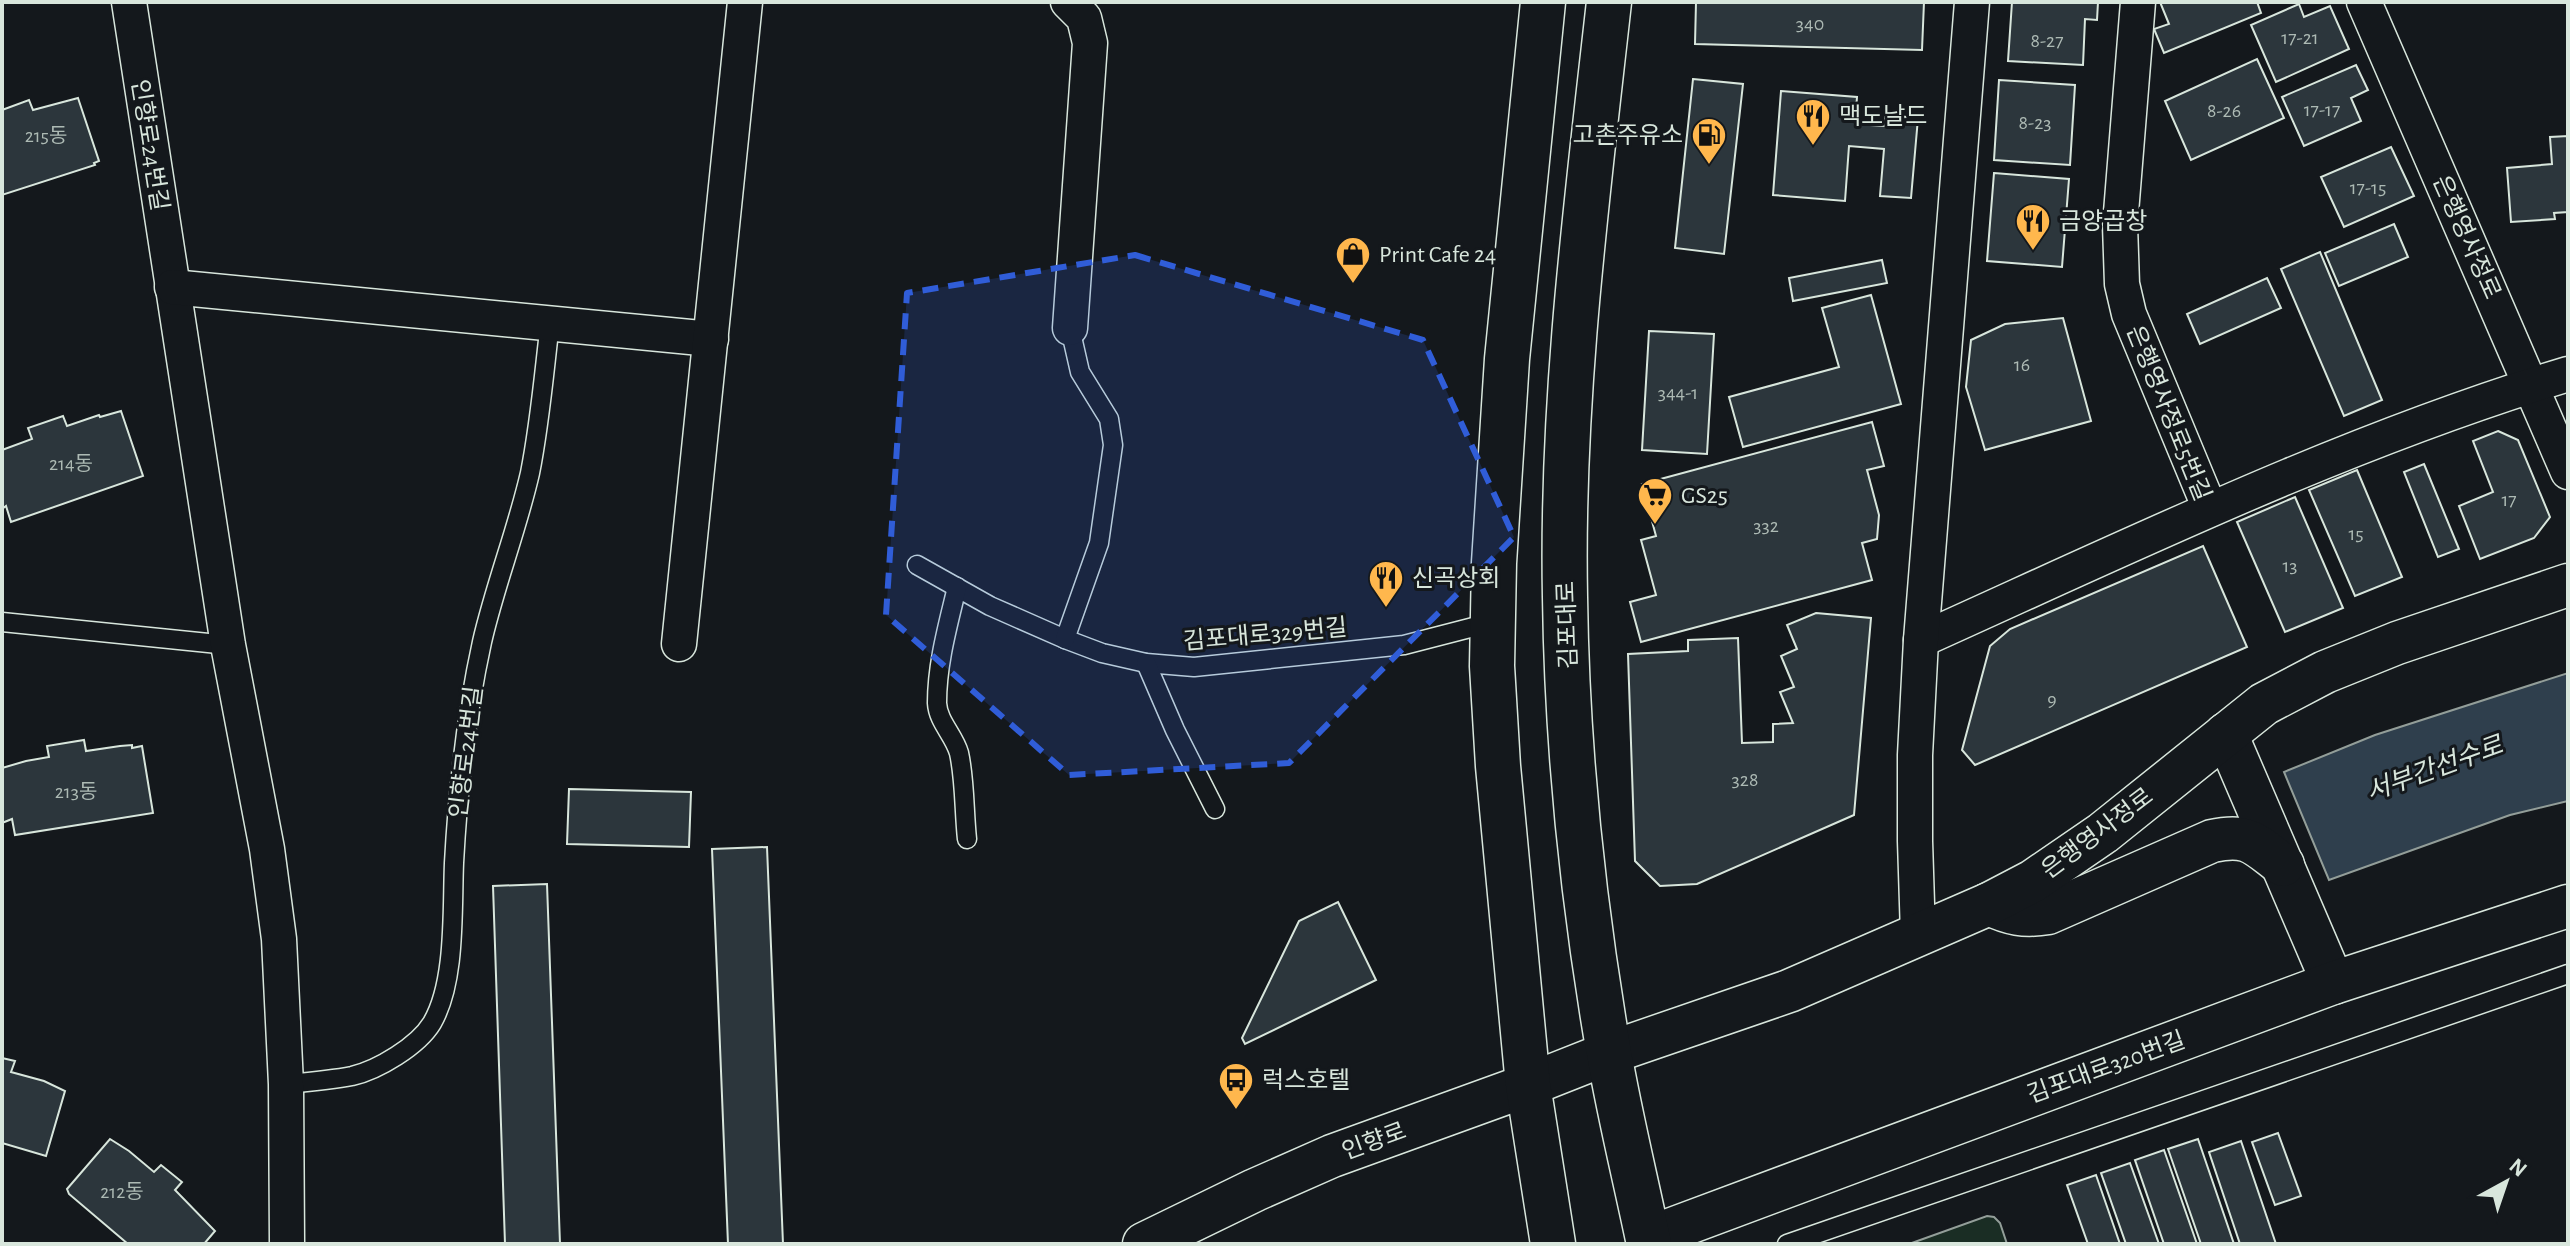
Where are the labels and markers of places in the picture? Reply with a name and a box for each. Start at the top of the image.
restaurant icon: 맥도날드 [1794,97,1832,147]
place label: 맥도날드 [1839,103,1927,129]
fuel station icon: 고촌주유소 [1690,116,1728,166]
place label: 고촌주유소 [1573,123,1683,148]
restaurant icon: 금양곱창 [2014,202,2052,252]
place label: 금양곱창 [2059,209,2147,234]
shop icon: Print Cafe 24 [1334,235,1372,285]
place label: Print Cafe 24 [1379,243,1496,267]
supermarket icon: GS25 [1636,476,1674,526]
place label: GS25 [1681,484,1728,508]
restaurant icon: 신곡상회 [1367,559,1405,609]
place label: 신곡상회 [1412,566,1500,591]
bus stop icon: 럭스호텔 [1217,1061,1255,1111]
place label: 럭스호텔 [1262,1068,1350,1093]

